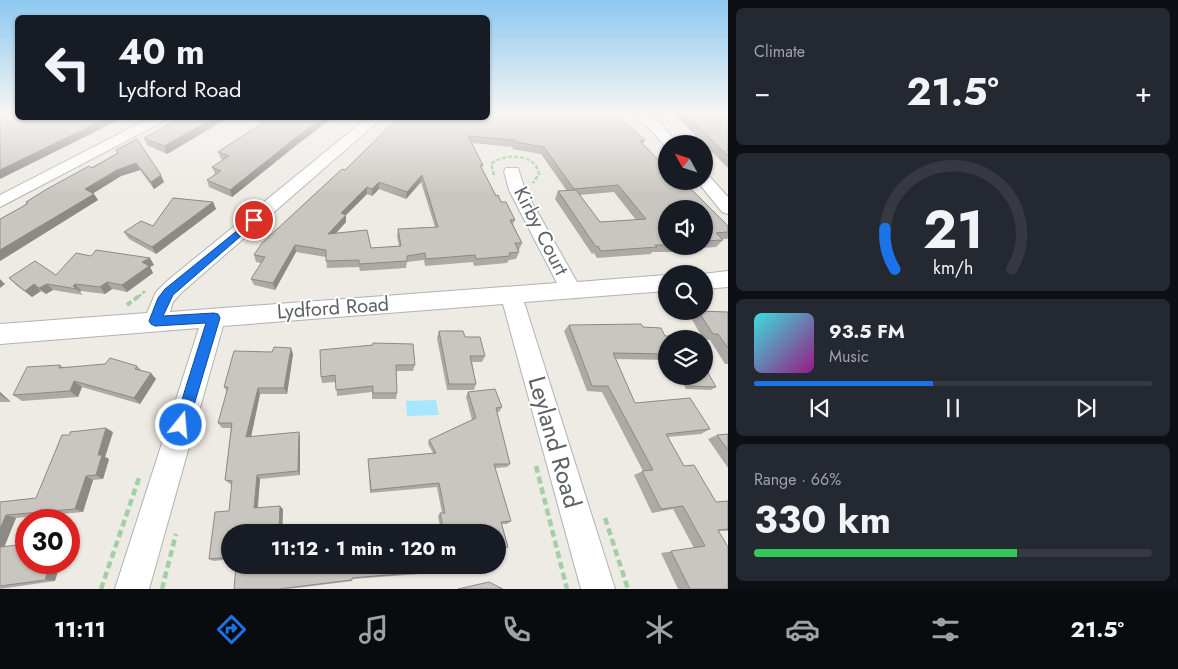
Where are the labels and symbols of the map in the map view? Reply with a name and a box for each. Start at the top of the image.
north arrow [658,135,712,190]
street label: Kirby Court [506,182,576,281]
pin [233,199,275,241]
street label: Lydford Road [276,290,390,326]
street label: Leyland Road [519,372,591,512]
position arrow [154,398,206,450]
speed limit sign: 30 [15,509,80,574]

